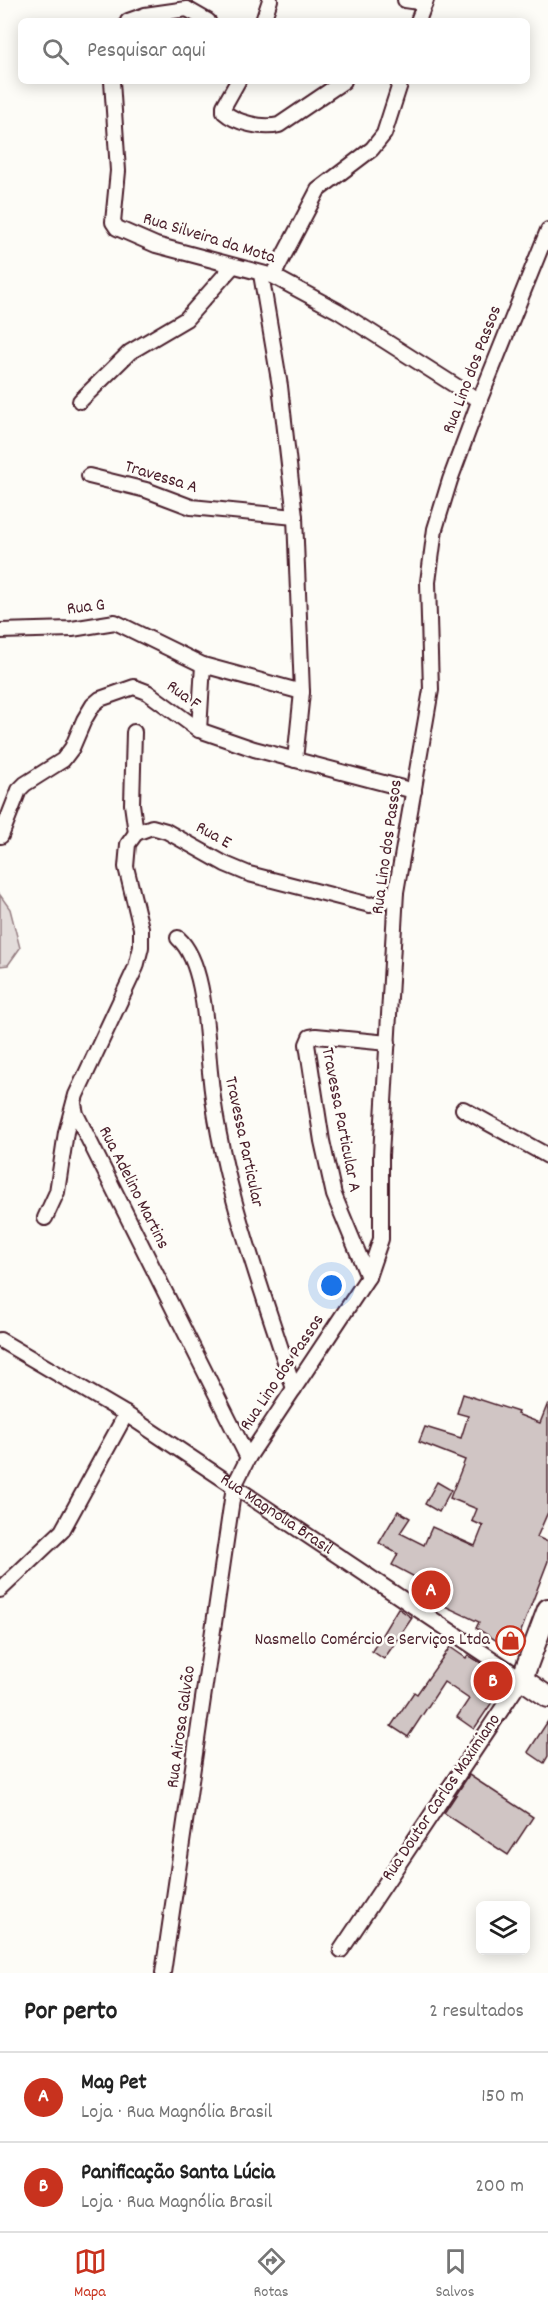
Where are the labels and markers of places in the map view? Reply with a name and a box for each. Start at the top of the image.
pin: A [412,1568,450,1612]
shop icon: Nasmello Comércio e Serviços Ltda [495,1624,527,1656]
place label: Nasmello Comércio e Serviços Ltda [255,1628,491,1653]
pin: B [474,1658,512,1704]

